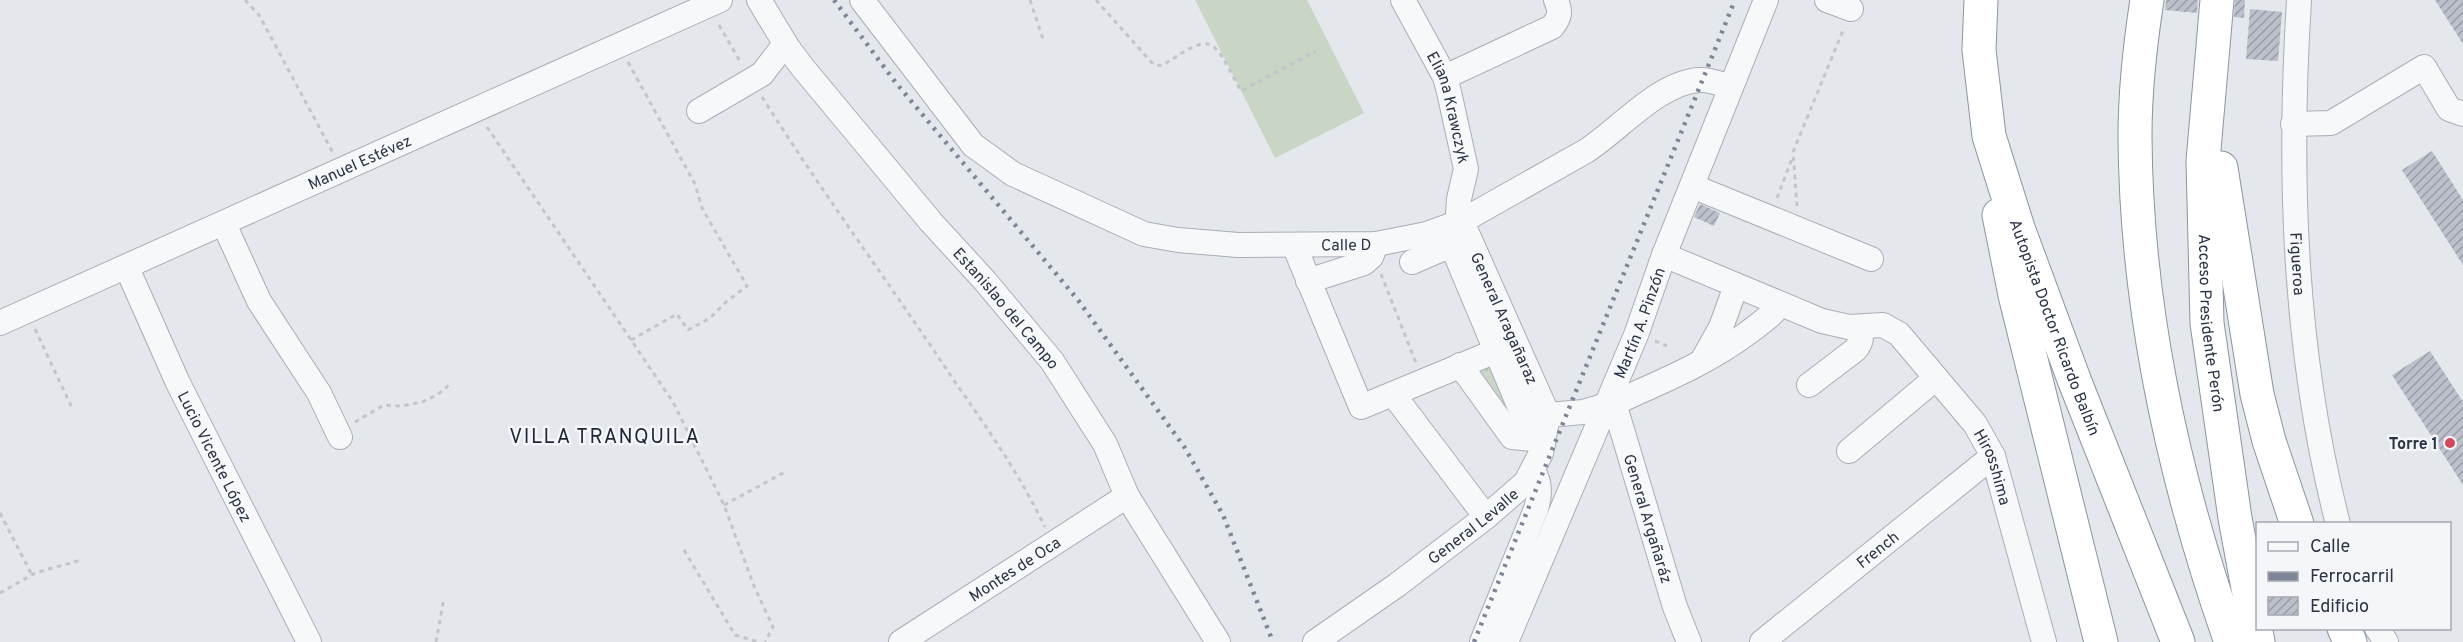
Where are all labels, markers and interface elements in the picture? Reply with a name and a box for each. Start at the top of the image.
street label: Eliana Krawczyk [1421,49,1473,166]
street label: Manuel Estévez [305,132,415,195]
street label: Autopista Doctor Ricardo Balbín [2004,217,2103,439]
street label: Figueroa [2284,232,2308,296]
street label: Acceso Presidente Perón [2193,234,2228,414]
street label: Calle D [1321,236,1371,256]
street label: Estanislao del Campo [948,244,1063,374]
street label: General Aragañaraz [1465,250,1541,388]
street label: Martín A. Pinzón [1611,265,1671,382]
street label: Lucio Vicente López [172,388,255,526]
district label: VILLA TRANQUILA [509,425,701,451]
street label: Hirosshima [1968,426,2014,508]
place label: Torre 1 [2389,435,2438,455]
marker: Torre 1 [2443,436,2457,450]
street label: General Argañaráz [1618,452,1675,586]
street label: General Levalle [1425,485,1524,570]
legend [2256,522,2451,630]
street label: French [1853,528,1904,574]
street label: Montes de Oca [966,533,1065,607]
text: Calle [2310,536,2350,559]
text: Ferrocarril [2310,566,2394,589]
text: Edificio [2310,596,2369,619]

